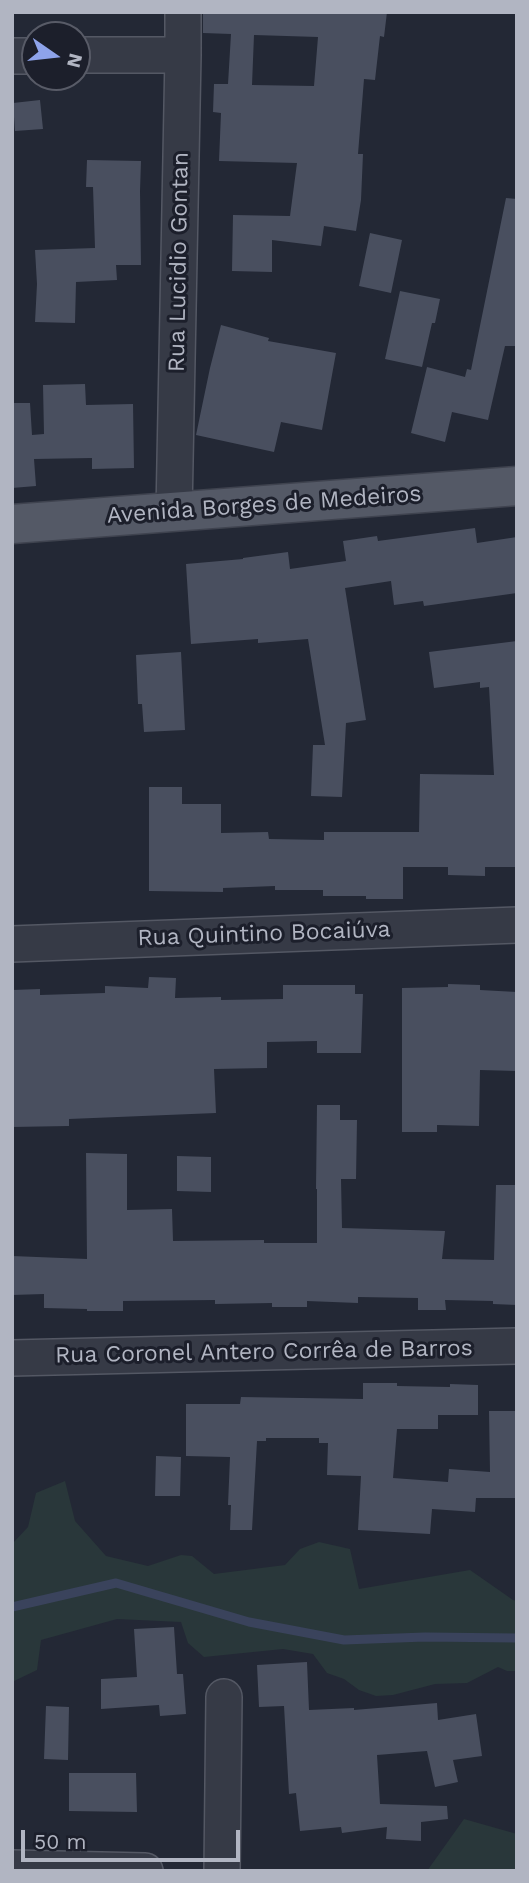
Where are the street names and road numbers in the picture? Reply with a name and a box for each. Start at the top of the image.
street label: Rua Lucidio Gontan [163,152,195,372]
street label: Avenida Borges de Medeiros [106,480,422,530]
street label: Rua Quintino Bocaiúva [137,916,391,952]
street label: Rua Coronel Antero Corrêa de Barros [55,1335,473,1369]

